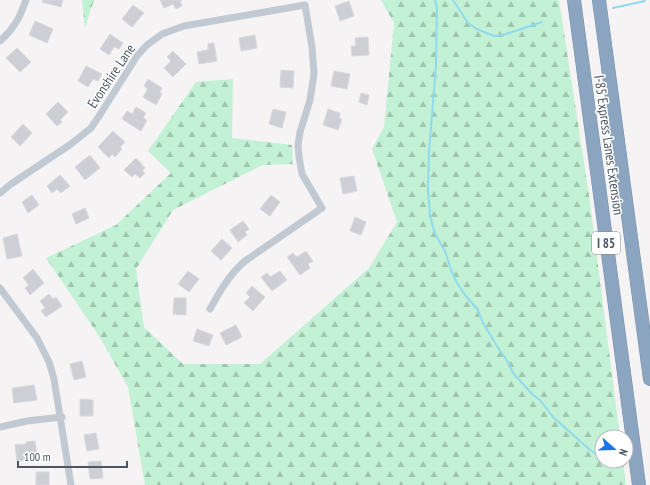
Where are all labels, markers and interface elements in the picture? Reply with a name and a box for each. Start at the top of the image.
street label: Evonshire Lane [83,40,139,111]
street label: I-85 Express Lanes Extension [590,74,628,216]
road number: I 85 [592,232,620,254]
north arrow [594,429,634,469]
scale bar [18,443,127,469]
text: N [616,447,631,458]
text: 100 m [24,449,51,464]

